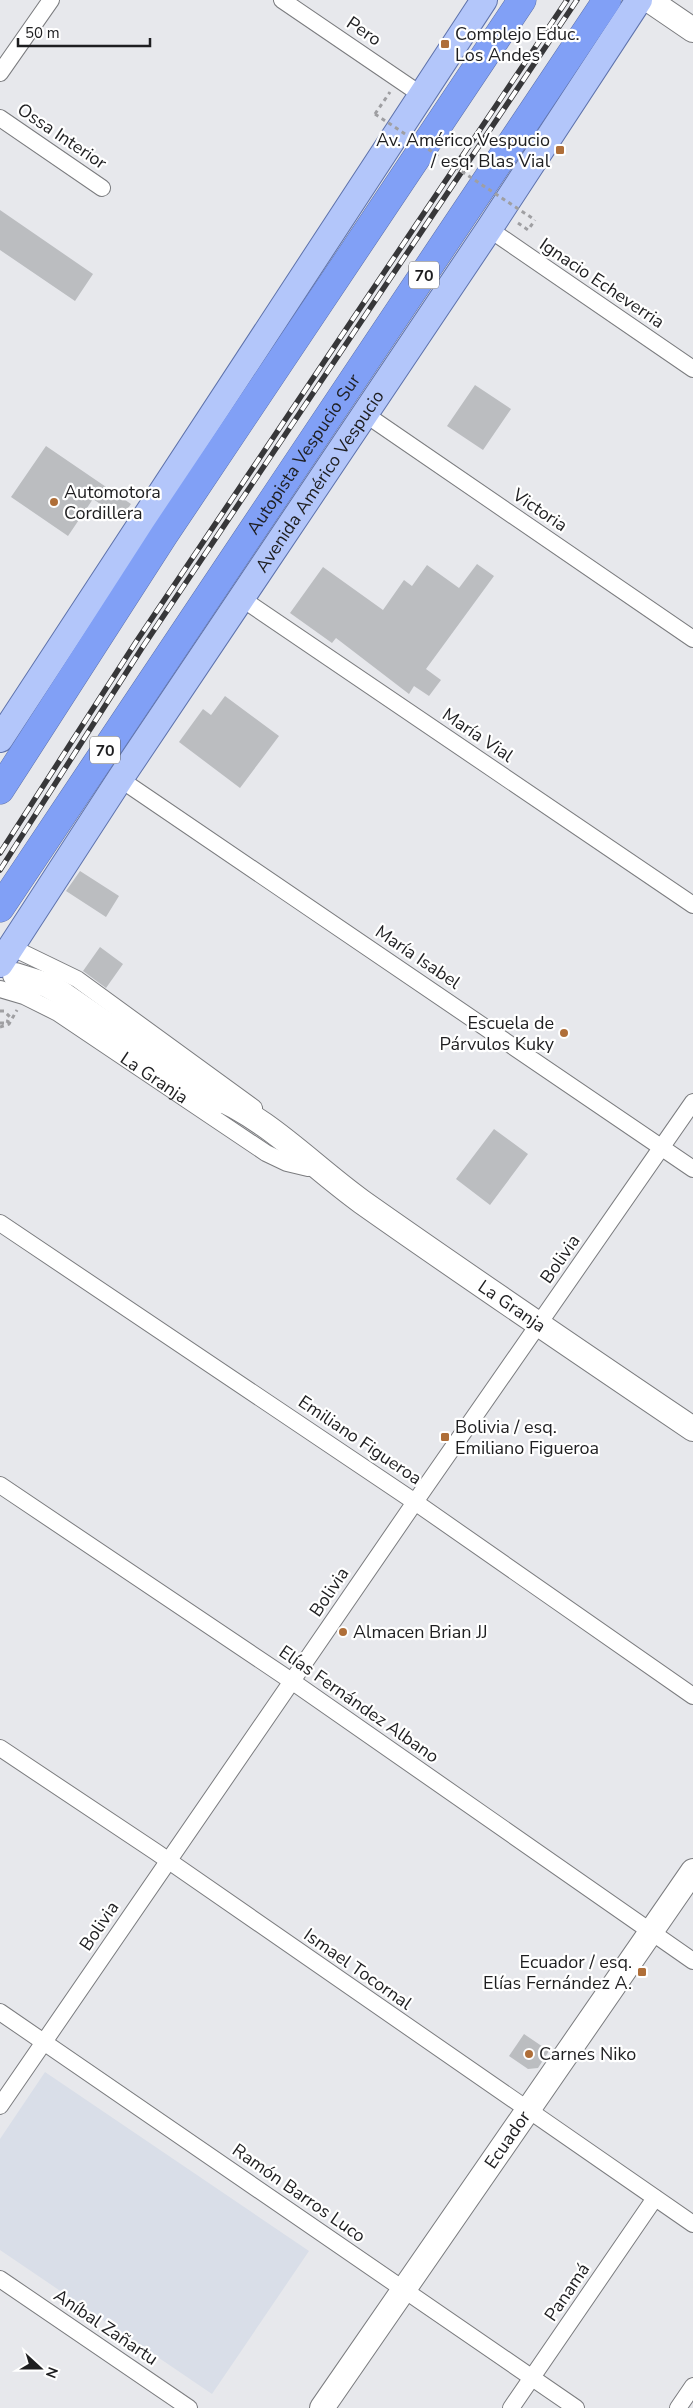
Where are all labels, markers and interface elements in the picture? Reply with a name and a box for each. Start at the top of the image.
street label: Pero [342,11,386,51]
scale bar [18,15,150,47]
place label: Complejo Educ. Los Andes [455,22,580,67]
text: 50 m [25,23,60,43]
marker: Complejo Educ. Los Andes [439,38,451,50]
street label: Ossa Interior [13,97,112,175]
place label: Av. Américo Vespucio / esq. Blas Vial [376,128,551,173]
marker: Av. Américo Vespucio / esq. Blas Vial [554,144,566,156]
street label: Ignacio Echeverria [535,232,669,334]
road number: 70 [409,262,439,288]
street label: Autopista Vespucio Sur [241,369,366,539]
street label: Avenida Américo Vespucio [250,385,390,577]
place label: Automotora Cordillera [64,480,161,525]
street label: Victoria [507,482,572,537]
marker: Automotora Cordillera [48,496,60,508]
street label: María Vial [438,702,519,768]
road number: 70 [90,736,120,764]
street label: María Isabel [371,920,466,995]
place label: Escuela de Párvulos Kuky [439,1011,555,1056]
marker: Escuela de Párvulos Kuky [558,1027,570,1039]
street label: La Granja [116,1046,193,1109]
street label: Bolivia [534,1230,586,1288]
street label: La Granja [473,1274,551,1338]
street label: Emiliano Figueroa [294,1390,426,1490]
place label: Bolivia / esq. Emiliano Figueroa [455,1415,599,1460]
marker: Bolivia / esq. Emiliano Figueroa [439,1431,451,1443]
street label: Bolivia [304,1563,354,1621]
place label: Almacen Brian JJ [353,1620,487,1644]
marker: Almacen Brian JJ [337,1626,349,1638]
street label: Elías Fernández Albano [274,1640,444,1768]
street label: Bolivia [74,1897,124,1955]
street label: Ismael Tocornal [299,1923,417,2016]
place label: Ecuador / esq. Elías Fernández A. [483,1950,632,1995]
marker: Ecuador / esq. Elías Fernández A. [636,1966,648,1978]
place label: Carnes Niko [539,2042,636,2066]
marker: Carnes Niko [523,2048,535,2060]
street label: Ecuador [479,2106,536,2174]
street label: Ramón Barros Luco [228,2138,370,2248]
street label: Panamá [539,2258,595,2326]
street label: Aníbal Zañartu [49,2283,163,2371]
north arrow [15,2343,65,2393]
text: N [41,2364,62,2381]

